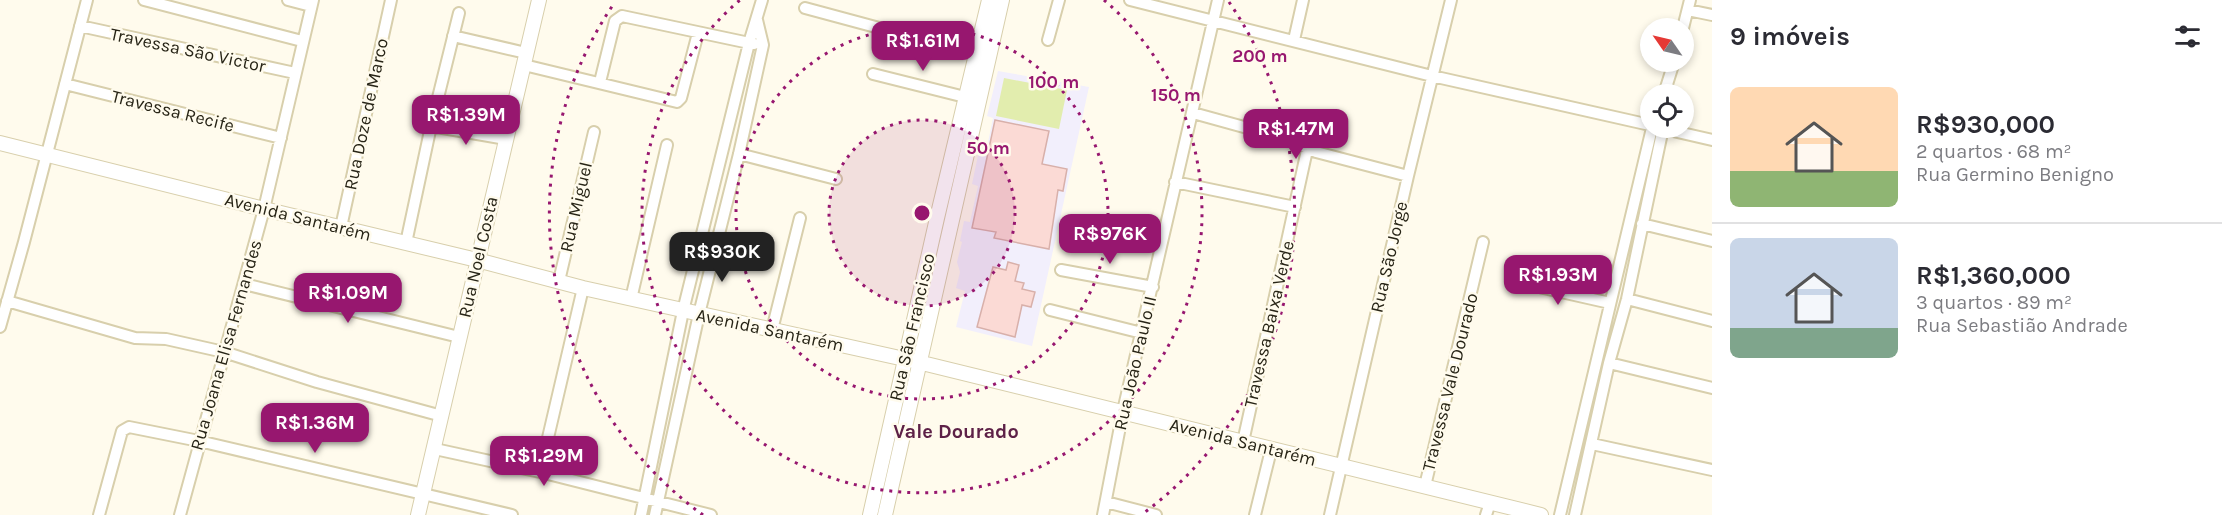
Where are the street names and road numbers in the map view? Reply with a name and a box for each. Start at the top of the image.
street label: Travessa São Victor [108,23,268,77]
street label: Rua Doze de Marco [339,36,393,192]
street label: Travessa Recife [109,85,237,137]
street label: Rua Miguel [555,160,597,254]
street label: Avenida Santarém [222,188,374,246]
street label: Rua Noel Costa [453,194,503,320]
street label: Rua São Jorge [1365,199,1413,315]
street label: Rua Joana Elisa Fernandes [185,237,267,453]
street label: Travessa Baixa Verde [1239,238,1299,410]
street label: Rua São Francisco [884,251,940,403]
street label: Travessa Vale Dourado [1417,291,1483,473]
street label: Rua João Paulo II [1109,294,1161,432]
street label: Avenida Santarém [694,304,846,356]
street label: Avenida Santarém [1167,413,1319,471]

